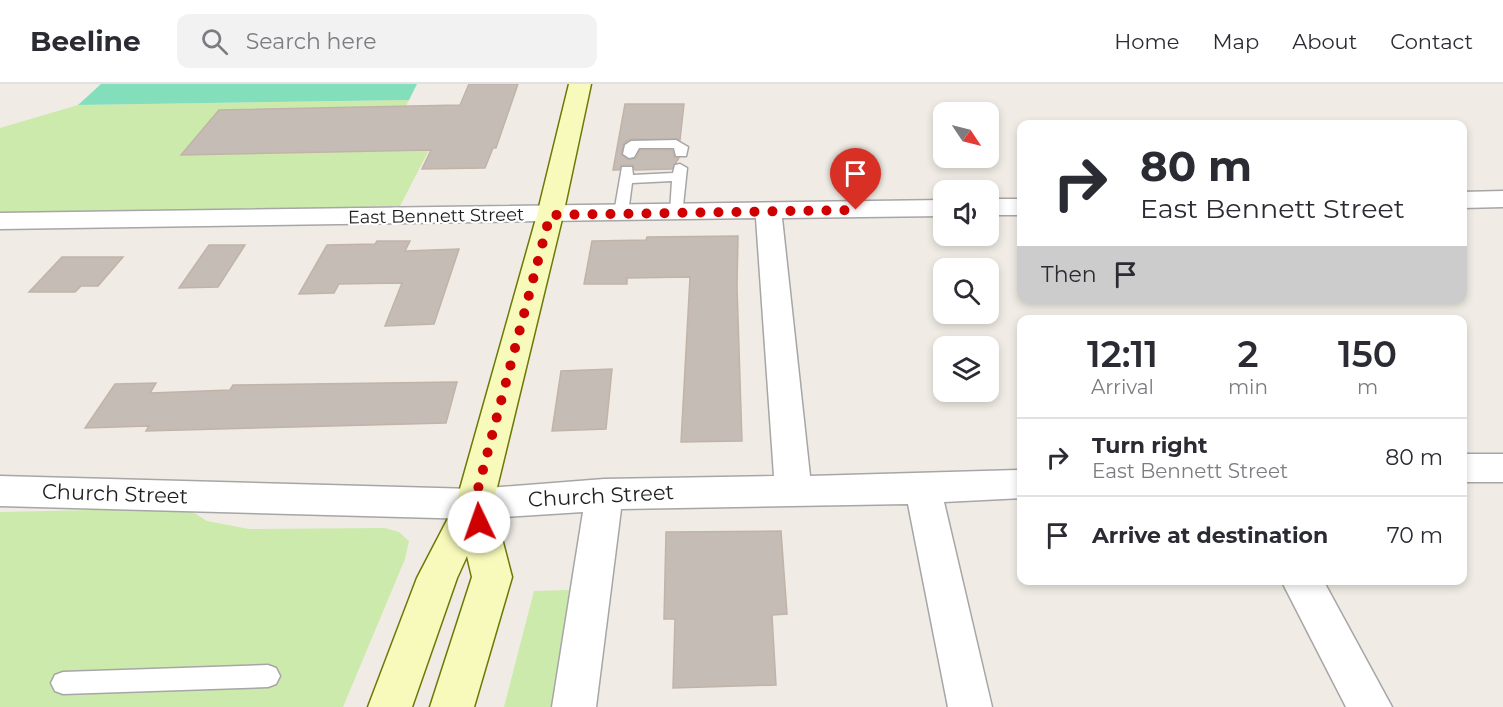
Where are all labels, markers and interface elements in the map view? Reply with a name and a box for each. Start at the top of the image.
search box [177,14,597,68]
text: Beeline [30,24,141,58]
icon: search [198,25,231,58]
text: Search here [246,28,377,55]
text: Home [1114,29,1179,54]
text: Map [1212,29,1259,54]
text: About [1292,29,1357,54]
text: Contact [1390,29,1473,54]
north arrow [933,102,999,168]
map controls [933,102,999,402]
text: 80 m [1140,140,1252,192]
icon: right [1041,144,1119,222]
pin [830,148,881,210]
icon: arrive [839,157,872,190]
button: sound [933,180,999,246]
text: East Bennett Street [1140,192,1405,225]
street label: East Bennett Street [348,203,524,229]
button: search [933,258,999,324]
icon: arrive [1109,258,1142,291]
text: Then [1041,261,1097,288]
text: 12:11 [1087,332,1158,376]
text: 2 [1237,332,1258,376]
text: 150 [1338,332,1397,376]
button: layers [933,336,999,402]
text: Arrival [1091,375,1154,399]
text: min [1228,375,1268,399]
text: m [1357,375,1378,399]
text: Turn right [1092,432,1207,459]
icon: right [1041,441,1074,474]
text: 80 m [1385,444,1443,471]
text: East Bennett Street [1092,459,1288,483]
street label: Church Street [42,478,189,509]
street label: Church Street [527,479,675,512]
position arrow [447,490,511,554]
icon: arrive [1041,519,1074,552]
text: Arrive at destination [1092,522,1328,549]
text: 70 m [1387,522,1443,549]

